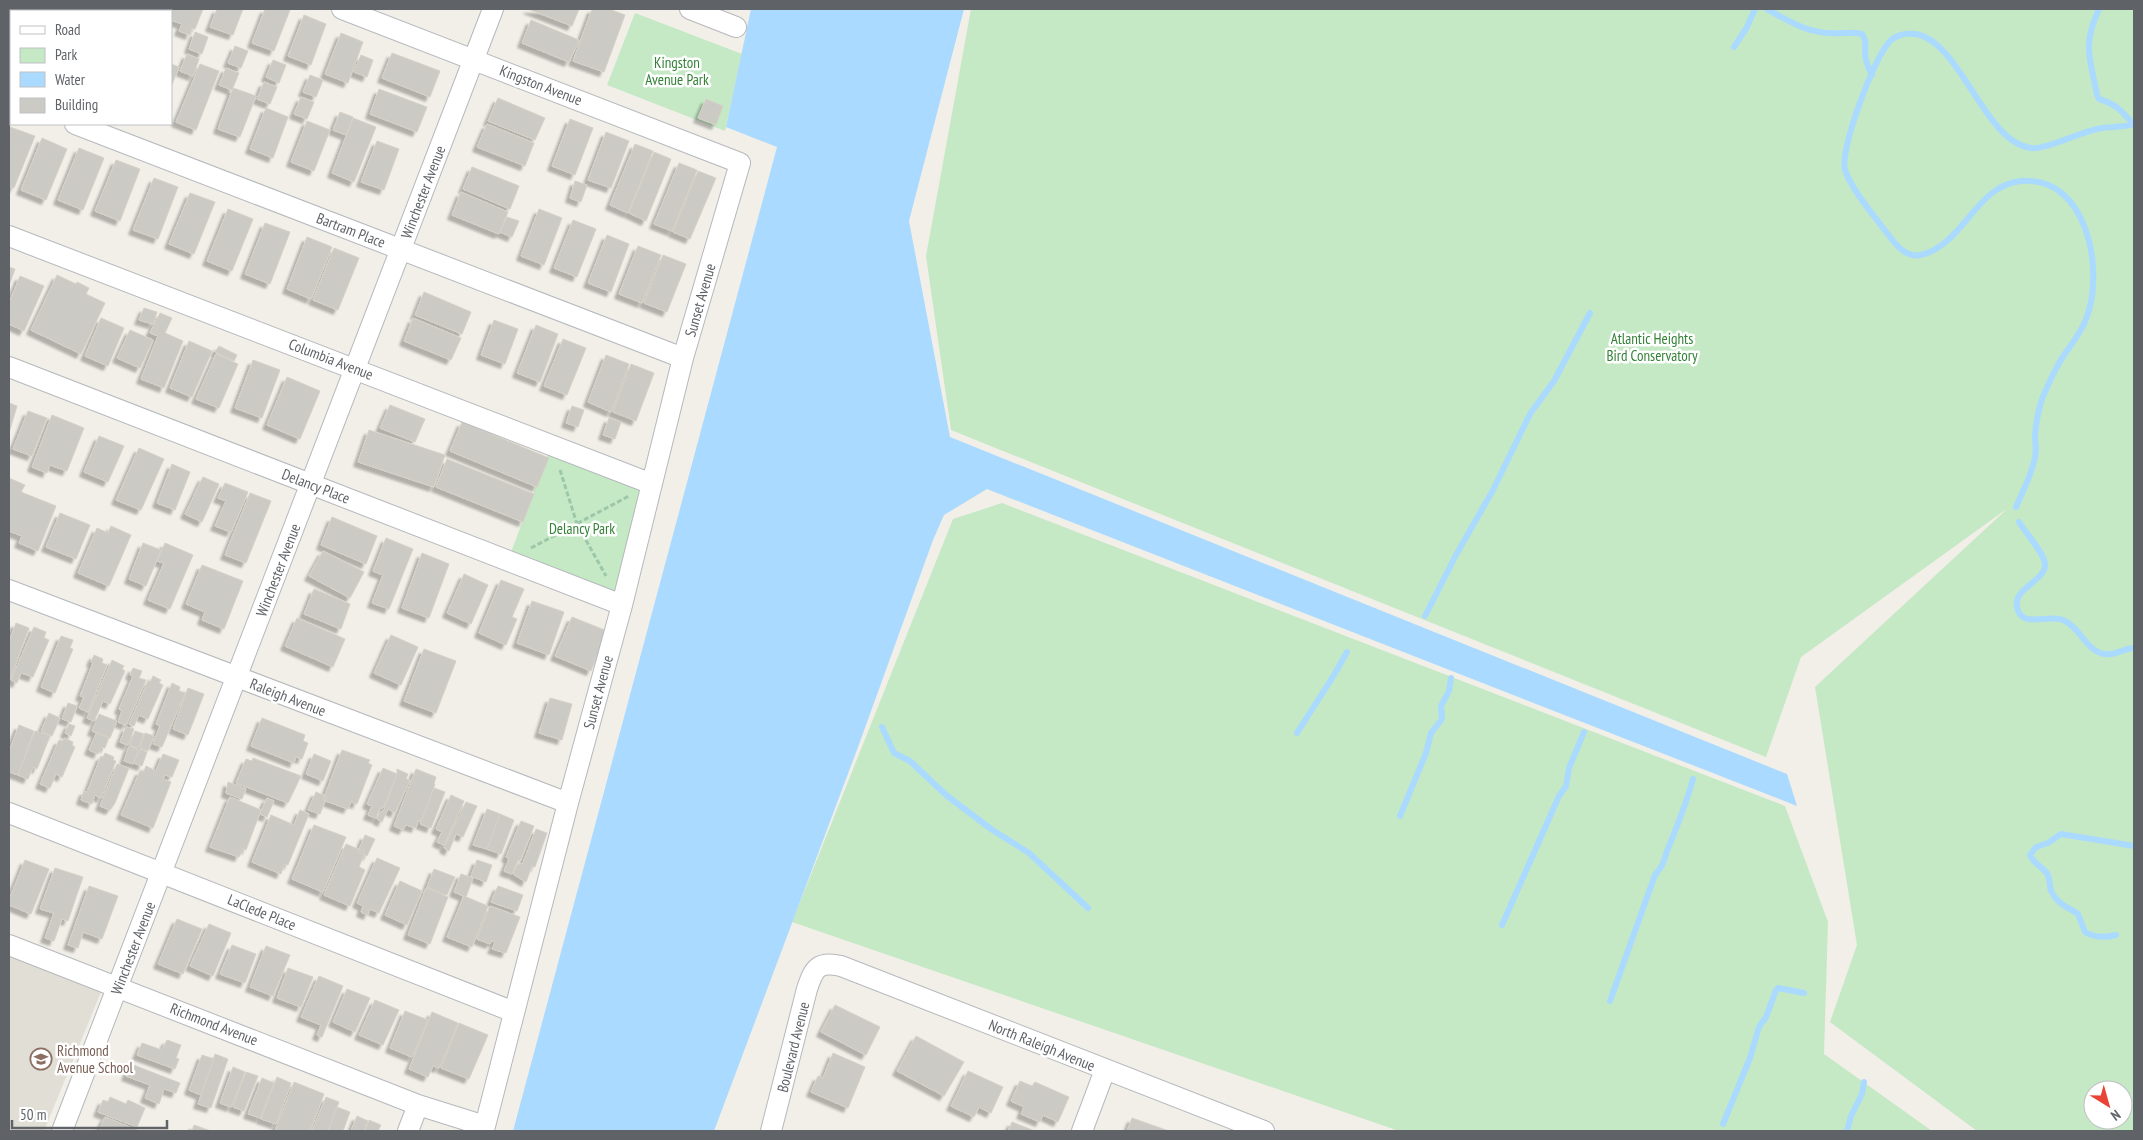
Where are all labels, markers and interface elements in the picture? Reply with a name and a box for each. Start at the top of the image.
legend [10,10,172,125]
text: Road [55,20,81,39]
text: Park [55,45,77,64]
park label: Kingston Avenue Park [645,53,709,89]
street label: Kingston Avenue [497,61,585,109]
text: Water [55,70,86,89]
text: Building [55,95,98,114]
street label: Winchester Avenue [397,143,449,241]
street label: Bartram Place [314,208,388,252]
street label: Sunset Avenue [680,261,720,339]
park label: Atlantic Heights Bird Conservatory [1606,329,1698,365]
street label: Columbia Avenue [286,334,376,384]
street label: Delancy Place [279,464,353,508]
park label: Delancy Park [549,519,615,538]
street label: Winchester Avenue [252,521,304,619]
street label: Sunset Avenue [579,653,617,731]
street label: Raleigh Avenue [247,674,329,720]
street label: LaClede Place [225,890,299,934]
street label: Winchester Avenue [107,899,159,997]
street label: Richmond Avenue [167,999,261,1049]
street label: Boulevard Avenue [773,1000,813,1094]
street label: North Raleigh Avenue [986,1015,1098,1075]
place label: Richmond Avenue School [57,1041,133,1077]
school or university icon: Richmond Avenue School [29,1047,53,1071]
north arrow [2083,1080,2133,1130]
scale bar [12,1098,168,1130]
text: 50 m [20,1105,46,1124]
text: N [2107,1106,2124,1125]

